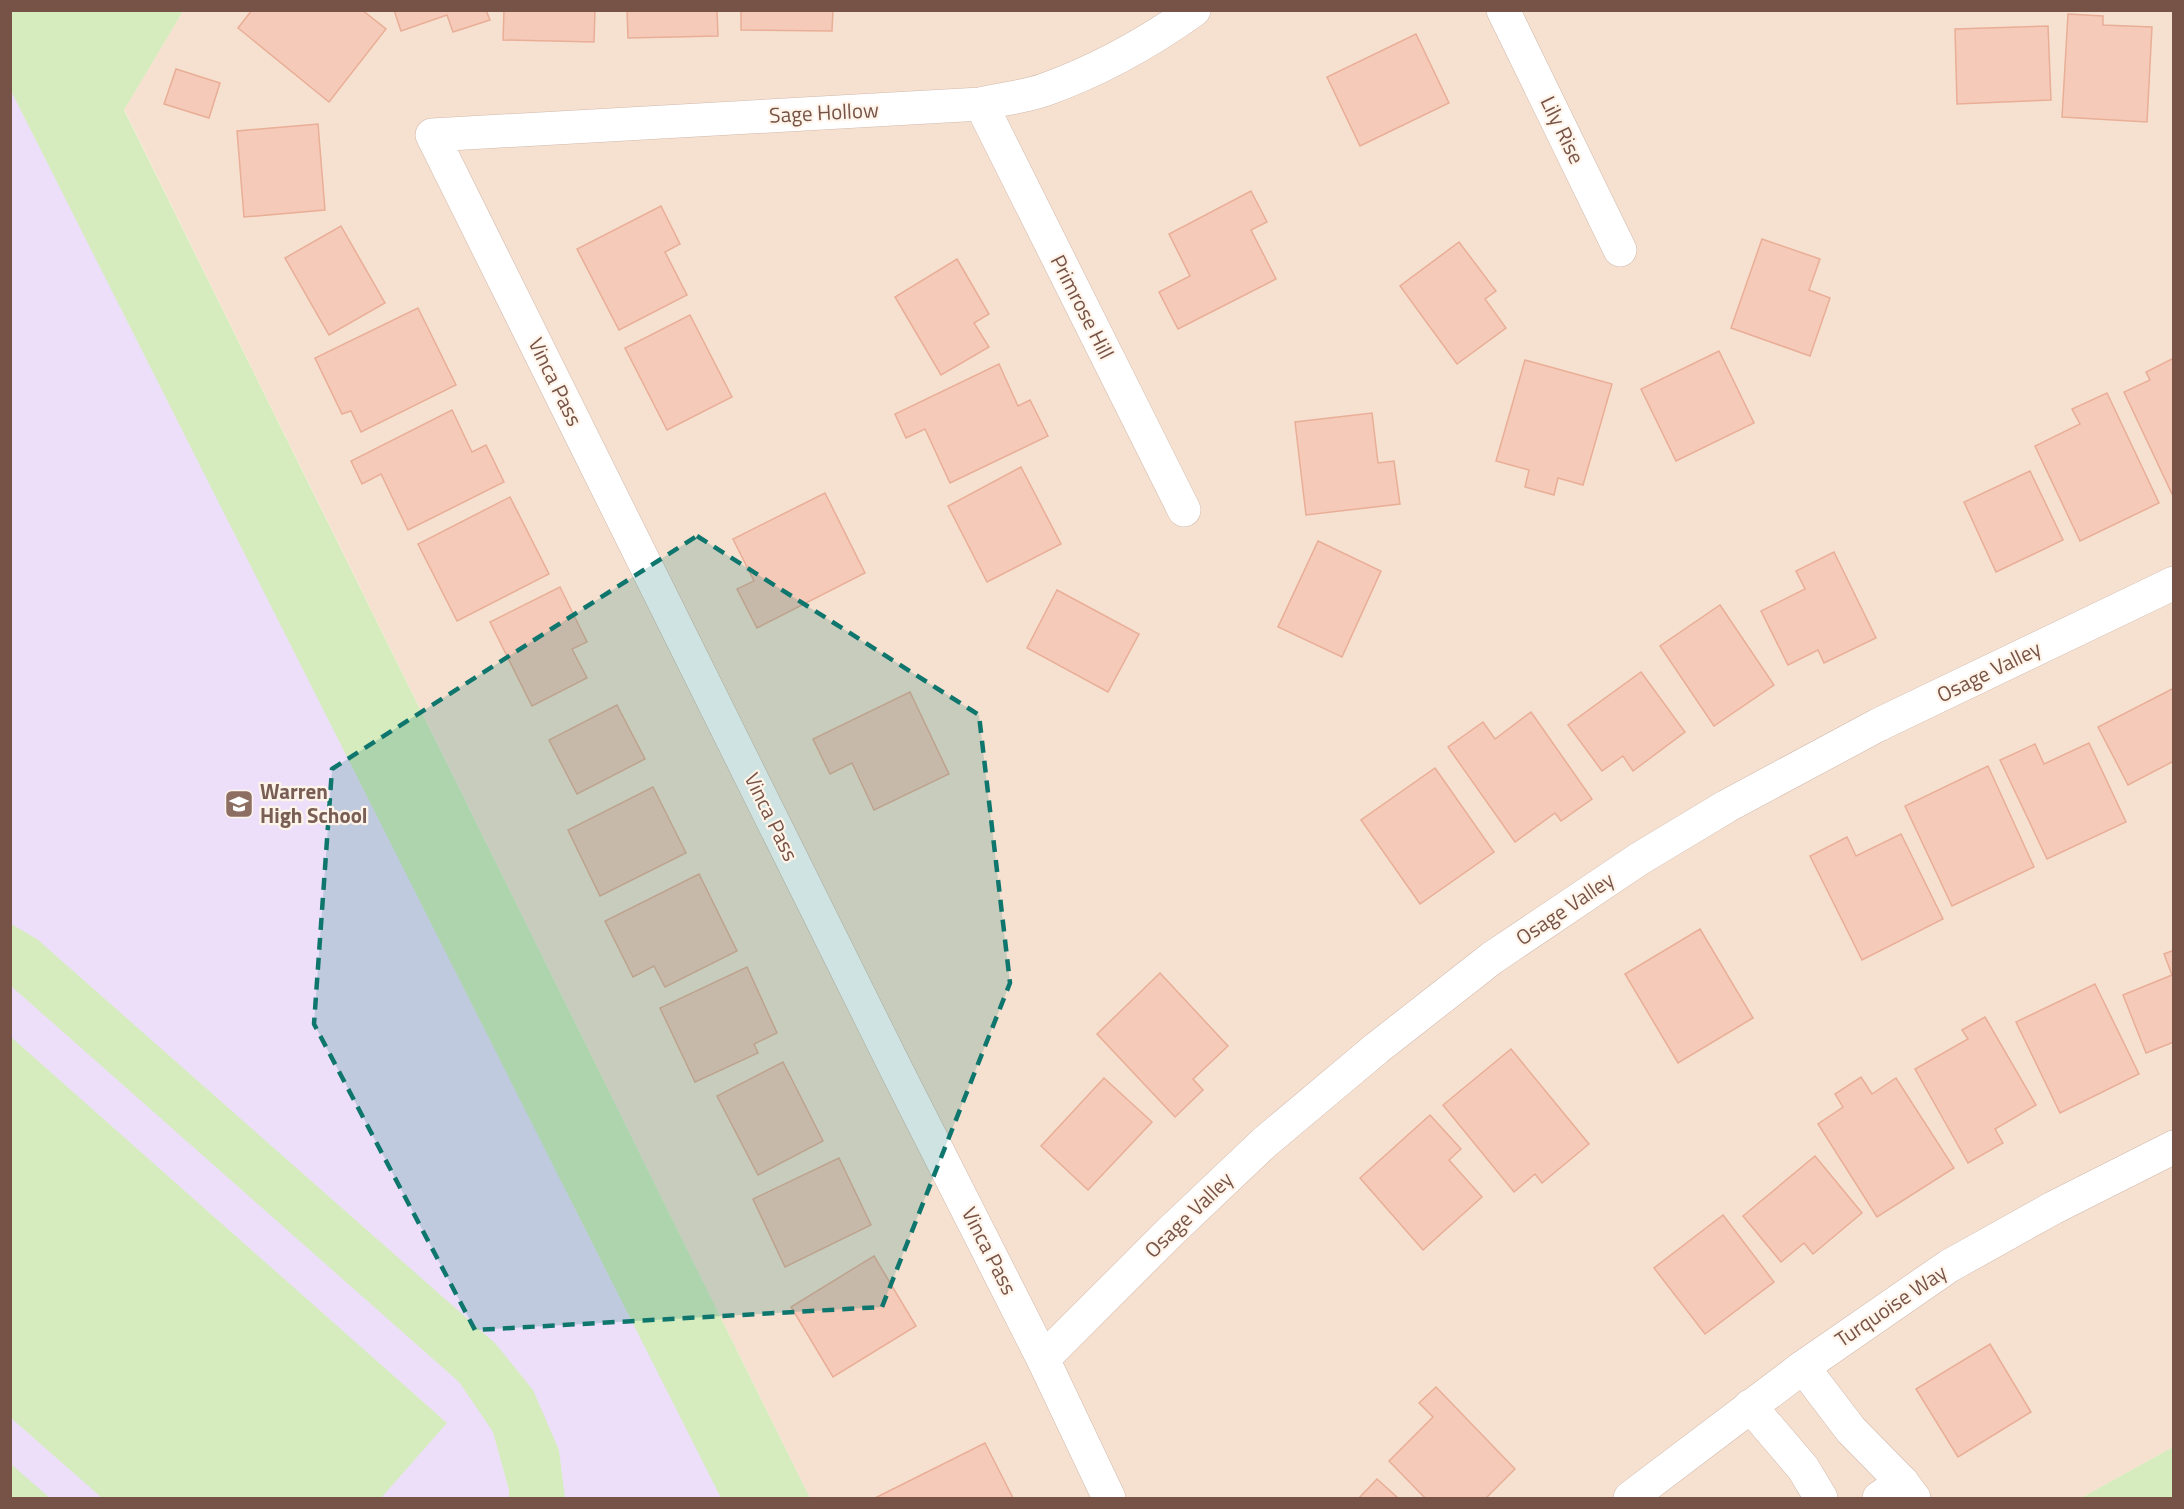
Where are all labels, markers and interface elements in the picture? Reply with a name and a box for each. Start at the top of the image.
street label: Lily Rise [1533,90,1593,169]
street label: Sage Hollow [768,93,880,131]
street label: Primrose Hill [1043,249,1123,364]
street label: Vinca Pass [521,332,591,431]
street label: Osage Valley [1931,632,2046,710]
street label: Vinca Pass [737,767,807,866]
place label: Warren High School [260,775,368,831]
school or university icon: Warren High School [223,788,255,820]
street label: Osage Valley [1509,863,1620,953]
street label: Osage Valley [1137,1164,1240,1265]
street label: Vinca Pass [954,1201,1026,1300]
street label: Turquoise Way [1828,1256,1953,1355]

